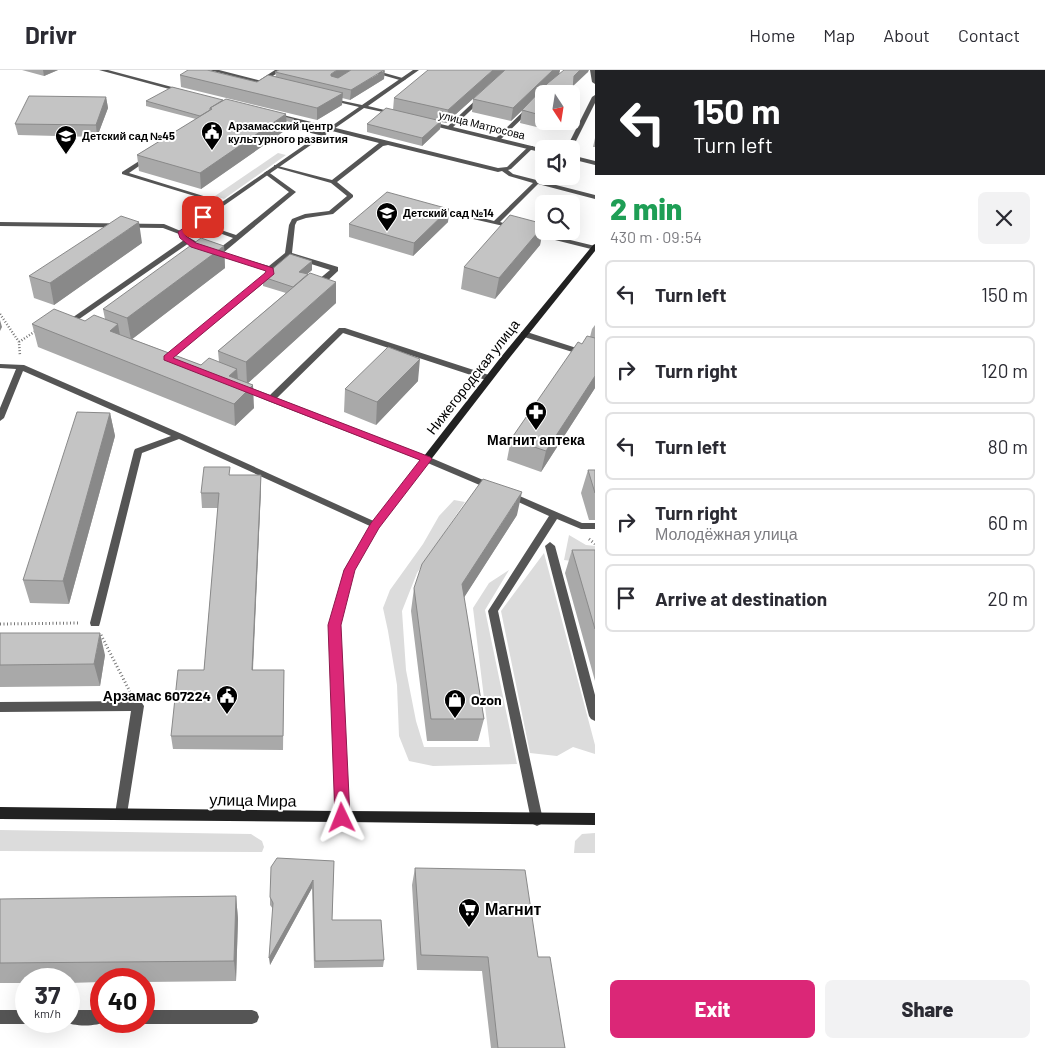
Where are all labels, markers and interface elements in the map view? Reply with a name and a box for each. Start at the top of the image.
text: Drivr [25,20,77,49]
text: Home [749,24,795,46]
text: Map [823,24,855,46]
text: About [883,24,930,46]
text: Contact [958,24,1020,46]
north arrow [535,85,580,130]
map controls [535,85,580,240]
text: 150 m [693,89,780,131]
icon: left [610,90,675,155]
street label: улица Матросова [438,108,527,142]
place label: Арзамасский центр культурного развития [228,119,348,145]
public building icon: Арзамасский центр культурного развития [200,120,224,151]
school or university icon: Детский сад №45 [54,124,78,155]
place label: Детский сад №45 [82,129,175,142]
text: Turn left [693,131,773,157]
button: sound [535,140,580,185]
text: 2 min [610,190,682,226]
button: close [978,192,1030,244]
button: search [535,195,580,240]
pin [182,196,224,238]
school or university icon: Детский сад №14 [375,201,399,232]
icon: arrive [189,203,217,231]
place label: Детский сад №14 [403,206,494,219]
text: 430 m · 09:54 [610,227,702,246]
icon: left [612,280,640,308]
text: Turn left [655,283,726,306]
text: 150 m [981,283,1028,306]
street label: Нижегородская улица [422,316,523,438]
icon: right [612,356,640,384]
text: Turn right [655,359,737,382]
text: 120 m [981,359,1028,382]
pharmacy icon: Магнит аптека [524,400,548,431]
place label: Магнит аптека [487,431,585,448]
icon: left [612,432,640,460]
text: Turn left [655,435,726,458]
text: 80 m [988,435,1028,458]
text: Turn right [655,501,737,524]
icon: right [612,508,640,536]
text: 60 m [988,511,1028,534]
text: Молодёжная улица [655,524,798,543]
icon: arrive [612,584,640,612]
text: Arrive at destination [655,587,827,610]
text: 20 m [988,587,1028,610]
public building icon: Арзамас 607224 [215,684,239,715]
place label: Арзамас 607224 [103,687,211,704]
shop icon: Ozon [443,688,467,719]
place label: Ozon [471,691,502,708]
street label: улица Мира [209,789,297,810]
position arrow [315,791,367,843]
supermarket icon: Магнит [457,897,481,928]
place label: Магнит [485,899,542,918]
speed limit sign: 40 [90,968,155,1033]
text: 37 [35,979,60,1009]
button: Exit [610,980,815,1038]
button: Share [825,980,1030,1038]
text: km/h [34,1006,61,1020]

